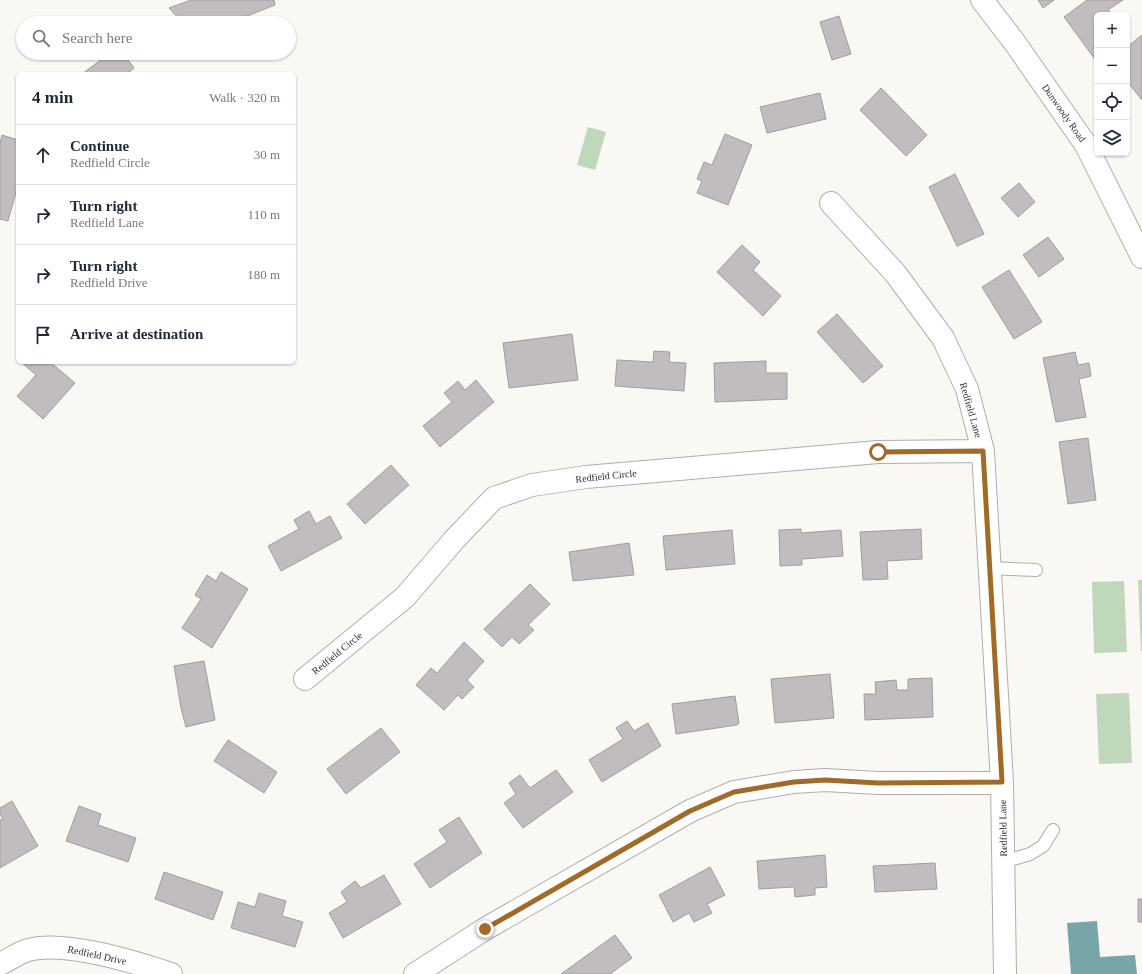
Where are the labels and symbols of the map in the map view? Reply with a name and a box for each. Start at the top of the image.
street label: Dunwoody Road [1040,82,1088,144]
street label: Redfield Lane [958,381,984,439]
route start [869,443,887,461]
street label: Redfield Circle [575,467,638,485]
street label: Redfield Circle [310,629,365,677]
street label: Redfield Lane [997,799,1009,857]
route end [476,920,494,938]
street label: Redfield Drive [67,943,128,967]

